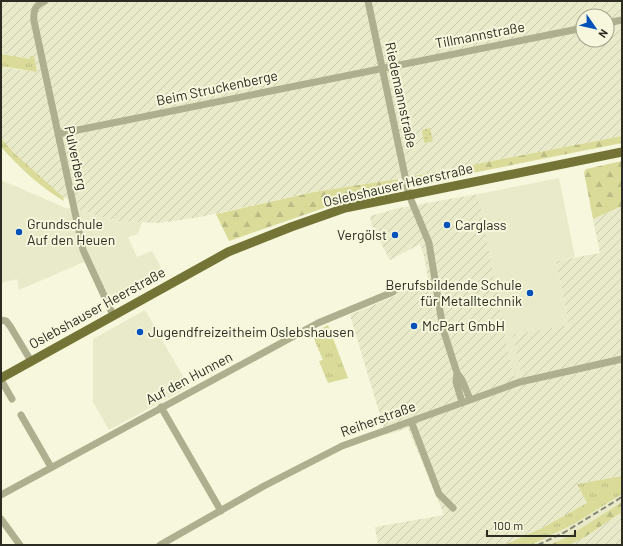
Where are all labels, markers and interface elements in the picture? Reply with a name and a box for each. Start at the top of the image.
north arrow [575,8,615,48]
street label: Tillmannstraße [434,17,526,52]
text: N [596,27,611,41]
street label: Riedemannstraße [382,40,421,149]
street label: Beim Struckenberge [154,66,279,109]
street label: Pulverberg [61,124,92,192]
street label: Oslebshauser Heerstraße [321,159,474,210]
place label: Grundschule Auf den Heuen [27,215,115,248]
place label: Carglass [455,216,507,233]
marker: Carglass [442,220,452,230]
place label: Vergölst [337,226,387,243]
marker: Grundschule Auf den Heuen [14,227,24,237]
marker: Vergölst [390,230,400,240]
street label: Oslebshauser Heerstraße [26,263,168,352]
place label: Berufsbildende Schule für Metalltechnik [386,276,522,309]
marker: Berufsbildende Schule für Metalltechnik [525,288,535,298]
place label: McPart GmbH [422,317,505,334]
marker: McPart GmbH [409,321,419,331]
place label: Jugendfreizeitheim Oslebshausen [148,323,354,340]
marker: Jugendfreizeitheim Oslebshausen [135,327,145,337]
street label: Auf den Hunnen [142,348,235,408]
street label: Reiherstraße [338,397,418,440]
scale bar [487,512,575,538]
text: 100 m [493,518,523,532]

